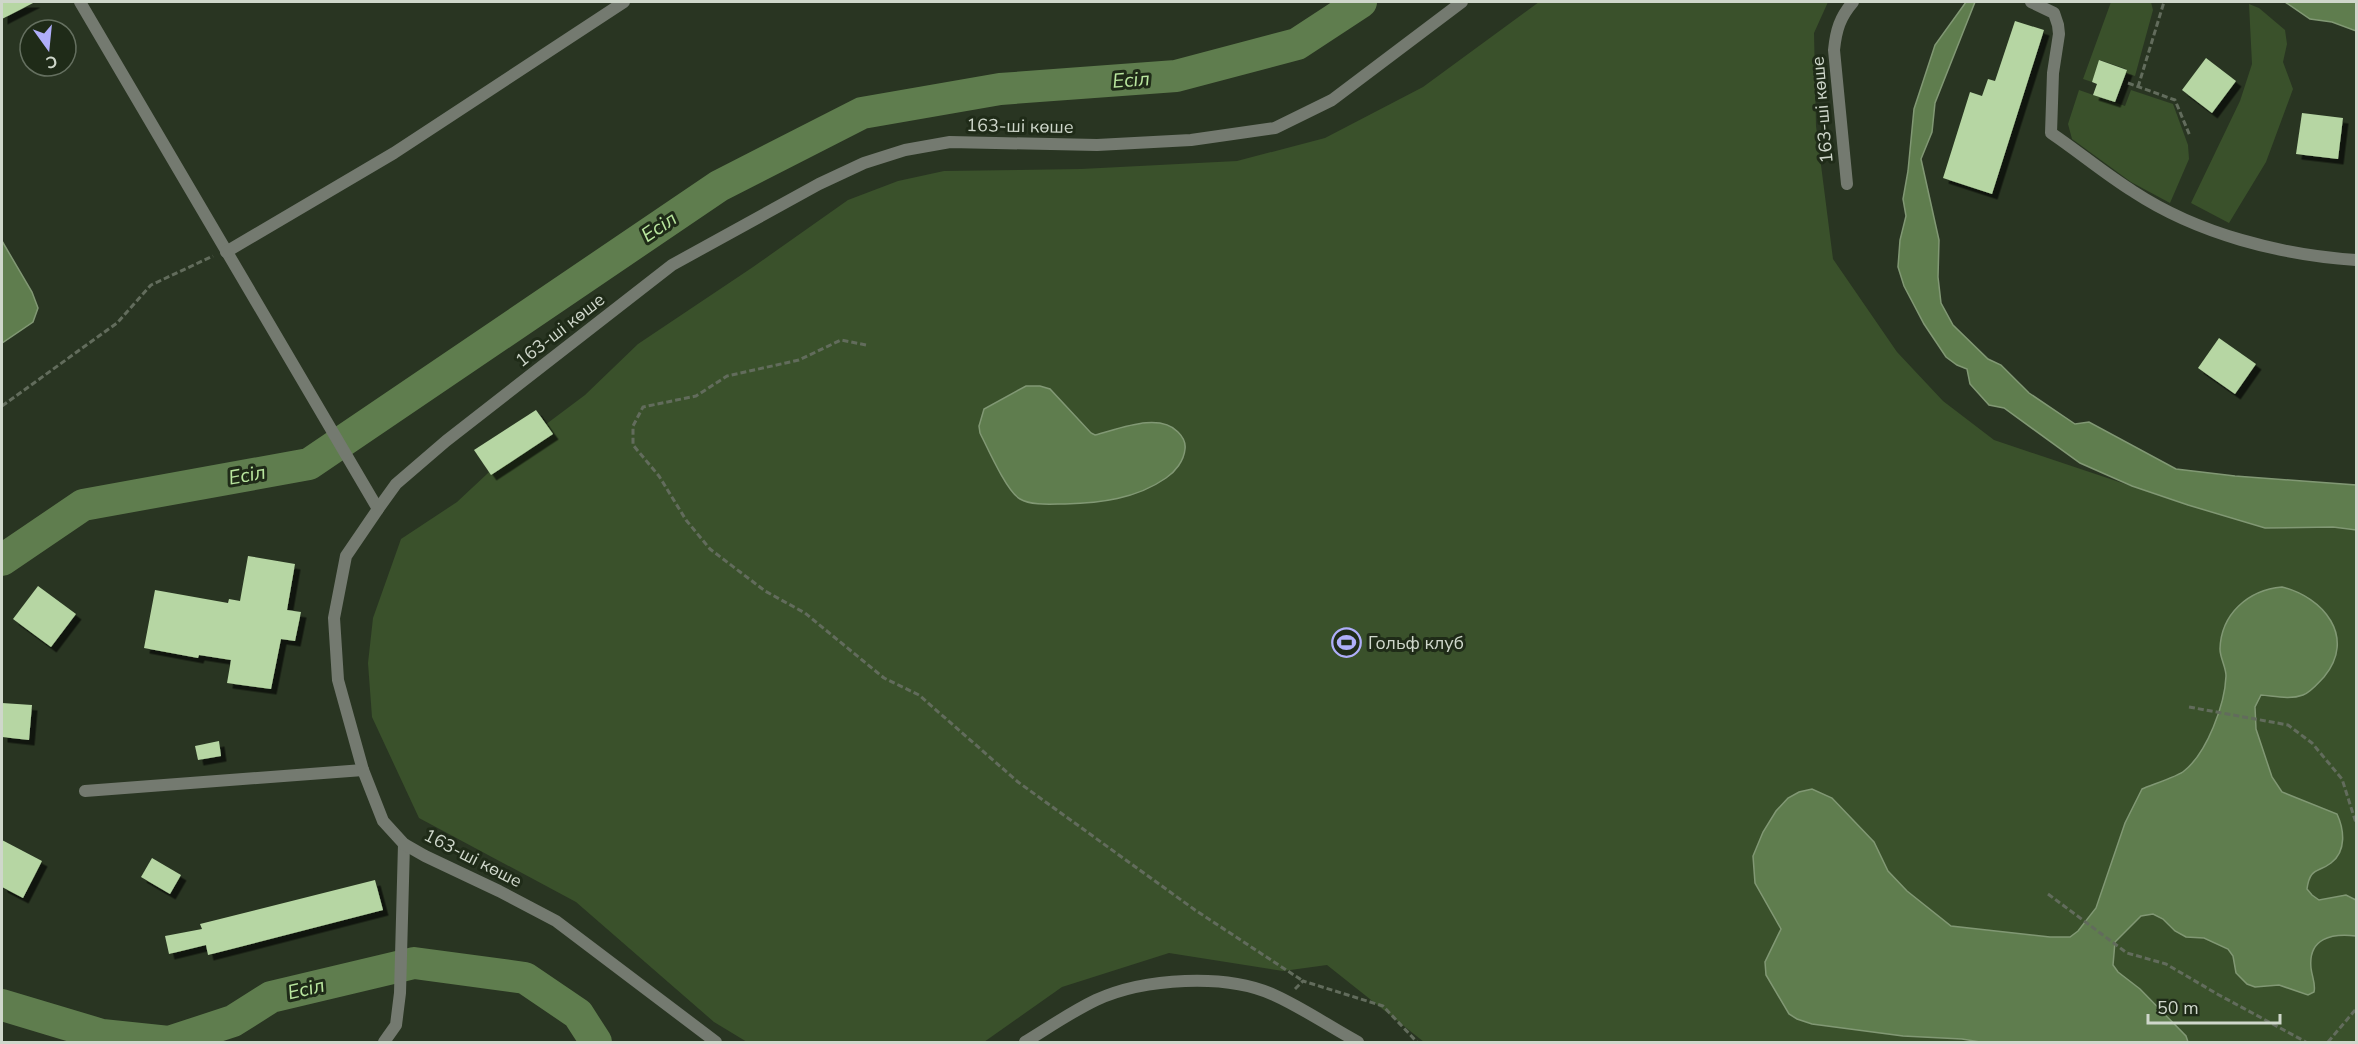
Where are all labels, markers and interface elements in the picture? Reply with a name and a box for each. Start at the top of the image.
north arrow [18,18,78,78]
text: С [43,49,60,74]
street label: 163-ші көше [1805,56,1839,164]
water label: Есіл [1111,65,1151,95]
street label: 163-ші көше [966,113,1074,139]
water label: Есіл [636,205,682,249]
street label: 163-ші көше [510,288,610,372]
water label: Есіл [226,458,268,492]
sports icon: Гольф клуб [1331,627,1363,659]
place label: Гольф клуб [1368,631,1464,655]
street label: 163-ші көше [420,823,526,893]
water label: Есіл [285,972,327,1006]
scale bar [2148,987,2280,1025]
text: 50 m [2157,996,2199,1020]

